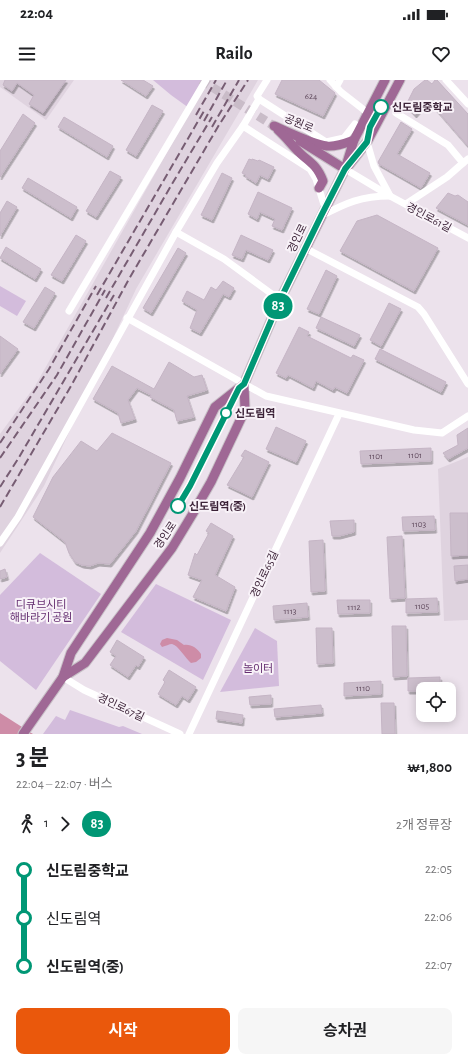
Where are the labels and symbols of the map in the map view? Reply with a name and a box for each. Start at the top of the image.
house number: 624 [305,92,318,101]
marker: 신도림중학교 [373,99,389,115]
place label: 신도림중학교 [392,101,453,113]
street label: 공원로 [283,113,315,134]
street label: 경인로61길 [404,201,453,234]
street label: 경인로 [286,222,309,254]
line badge: 83 [260,293,296,319]
marker: 신도림역 [220,407,232,419]
place label: 신도림역 [235,408,275,419]
house number: 1101 [408,451,422,460]
house number: 1101 [369,452,383,461]
marker: 신도림역(중) [170,498,186,514]
place label: 신도림역(중) [189,501,246,512]
street label: 경인로 [152,520,178,551]
house number: 1103 [412,520,427,529]
street label: 경인로65길 [249,549,280,599]
park label: 디큐브시티 해바라기 공원 [10,599,72,623]
house number: 1105 [415,602,430,611]
house number: 1112 [347,603,361,612]
house number: 1113 [284,607,297,616]
park label: 놀이터 [243,663,273,674]
house number: 1110 [356,684,370,693]
street label: 경인로67길 [96,692,146,723]

